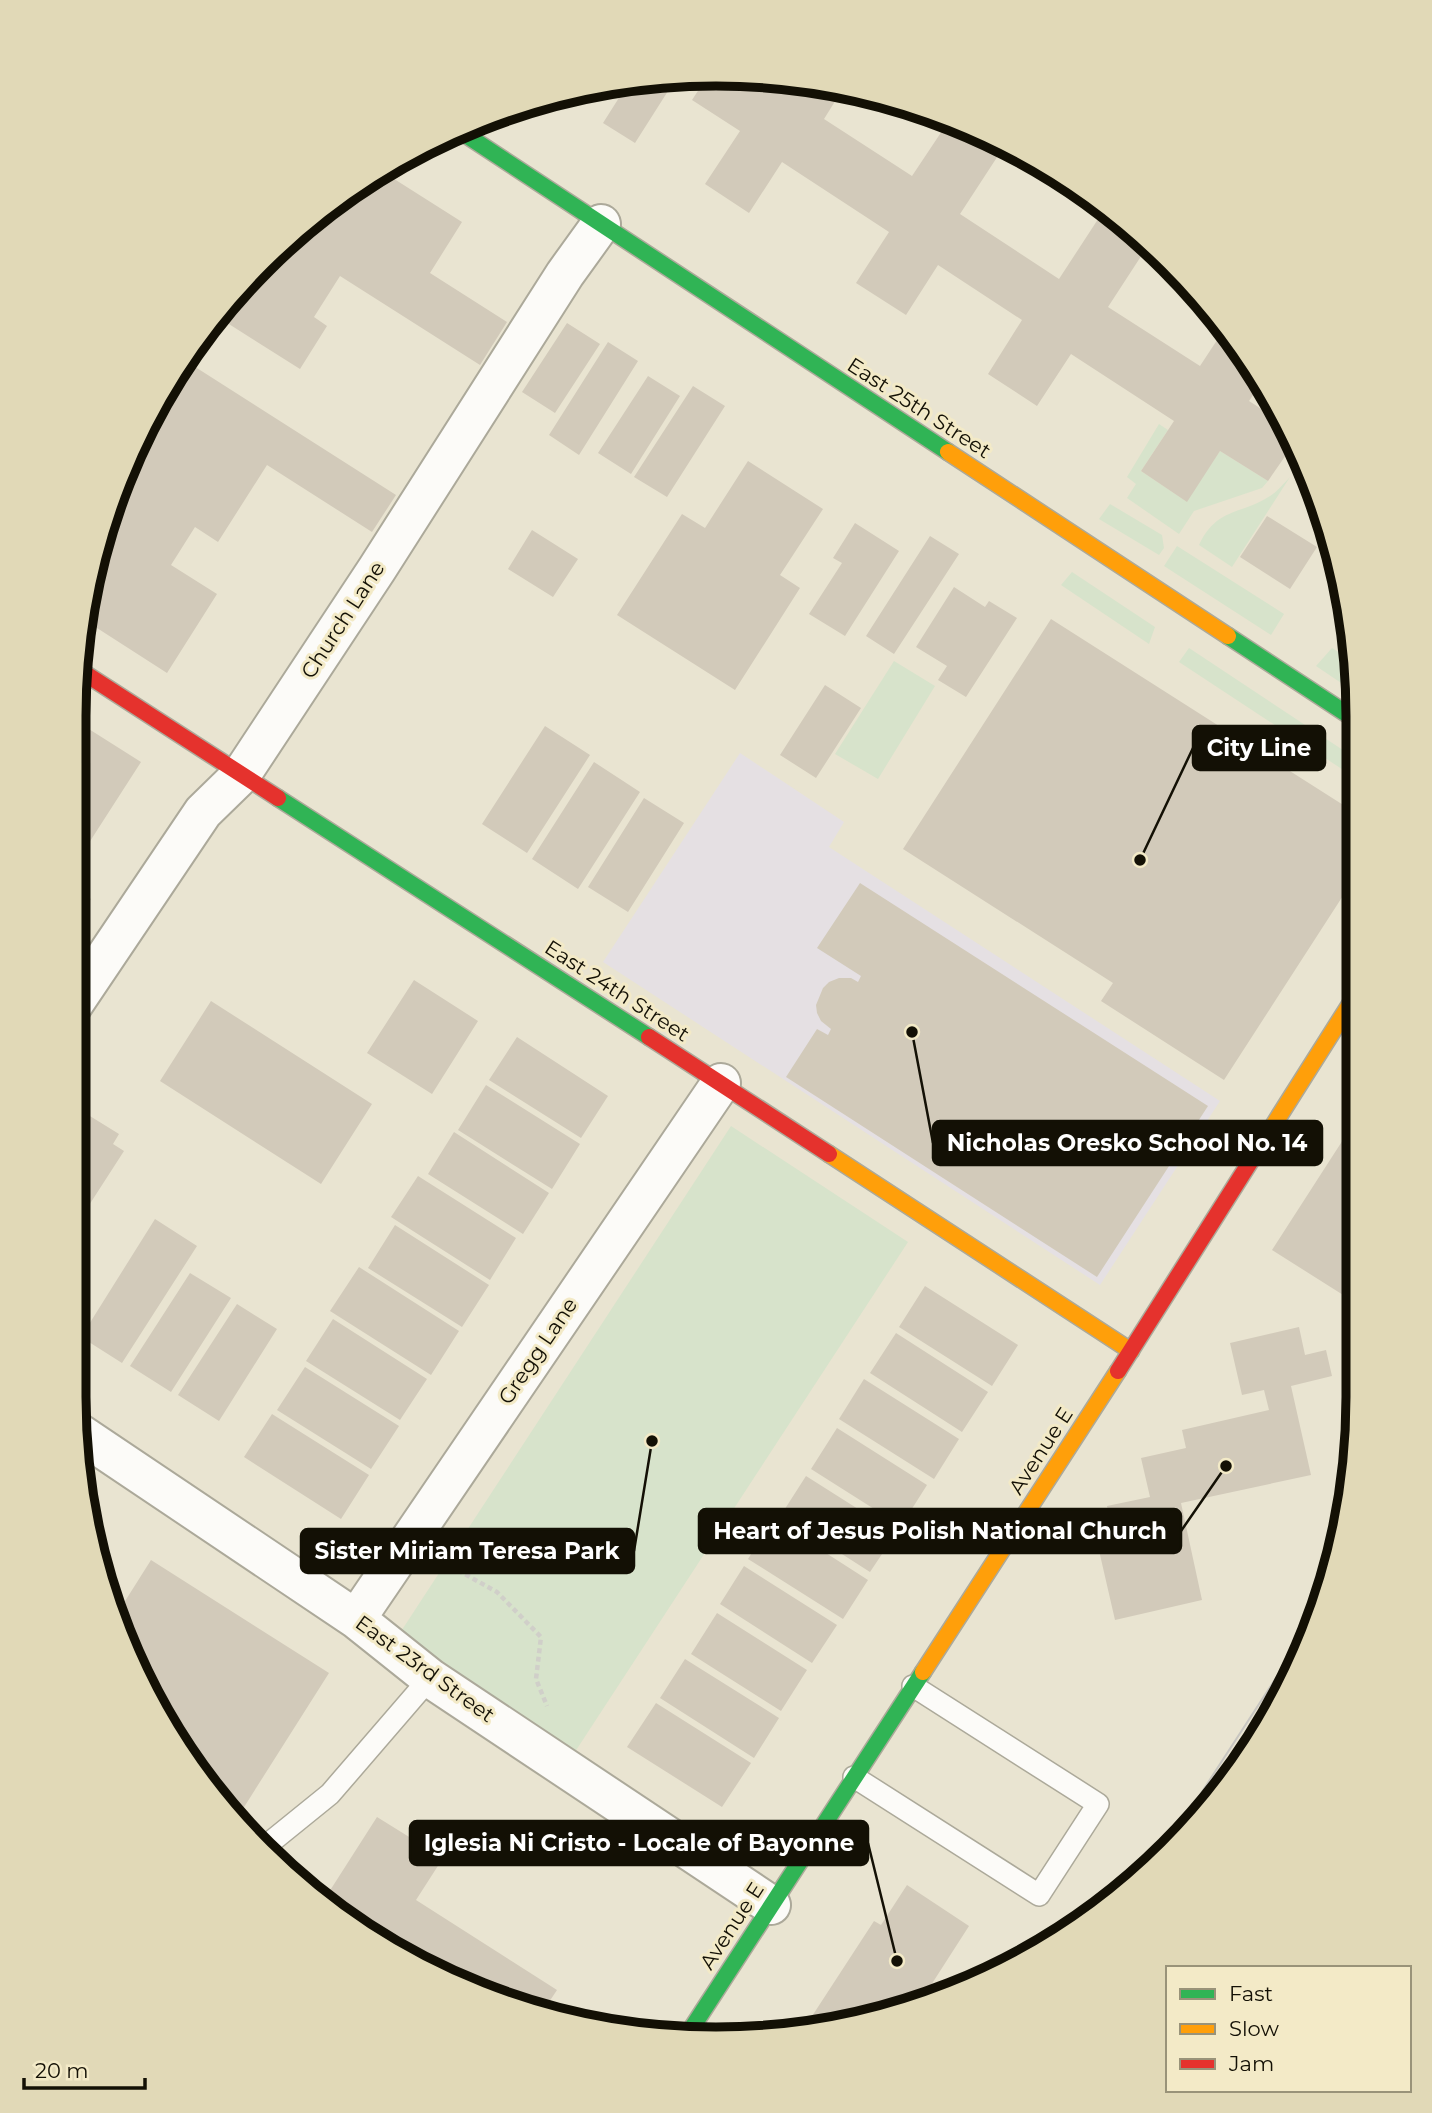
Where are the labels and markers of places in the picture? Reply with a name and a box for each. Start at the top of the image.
callout: City Line [1193,726,1325,770]
callout: Nicholas Oresko School No. 14 [933,1121,1322,1165]
callout: Heart of Jesus Polish National Church [699,1509,1181,1553]
callout: Sister Miriam Teresa Park [301,1529,634,1573]
callout: Iglesia Ni Cristo - Locale of Bayonne [410,1821,868,1865]

